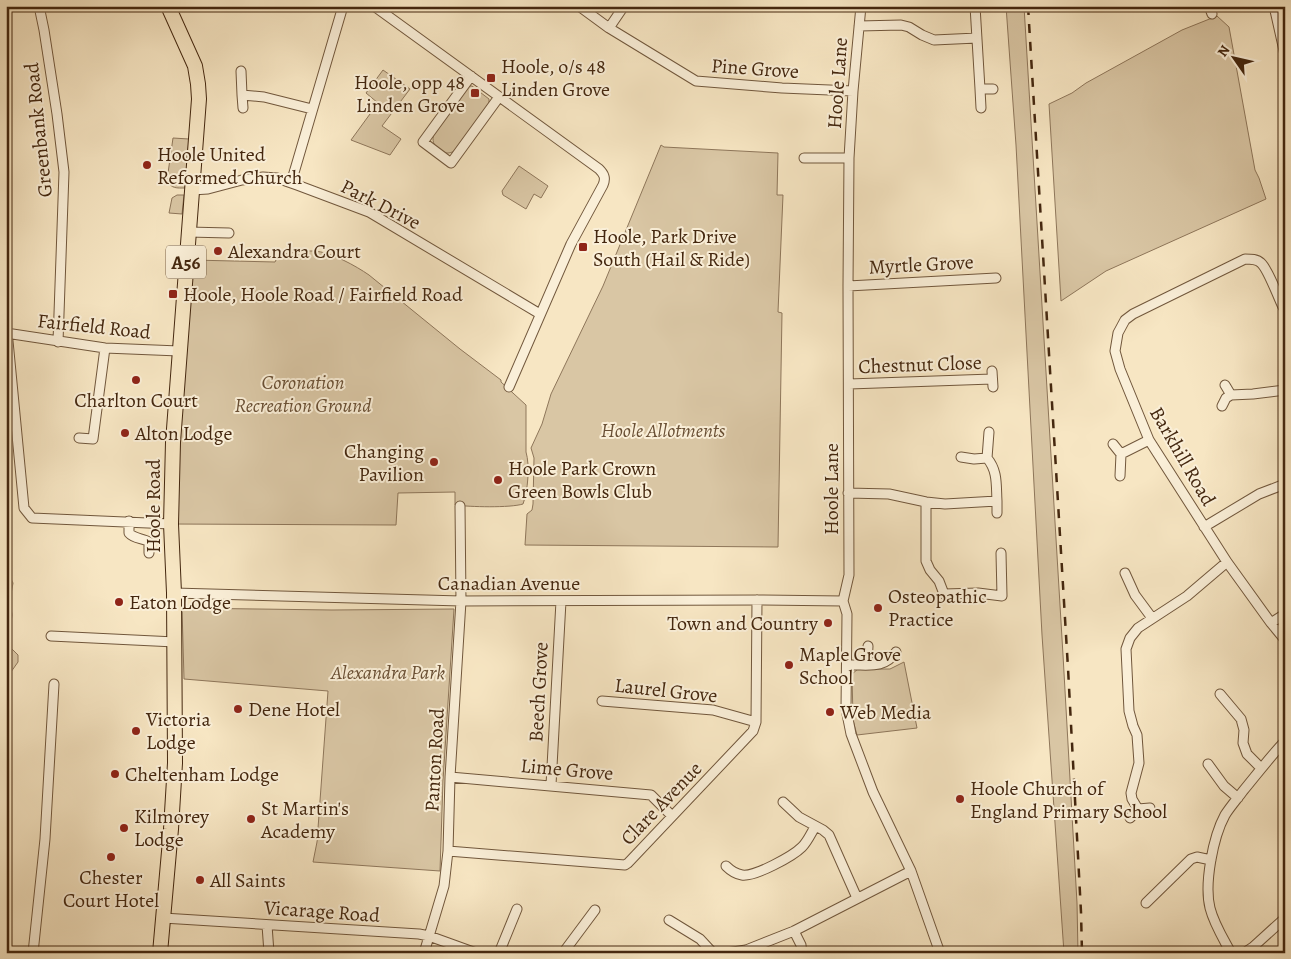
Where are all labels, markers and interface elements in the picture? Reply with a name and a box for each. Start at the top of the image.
north arrow [1208,32,1258,82]
street label: Hoole Lane [821,36,854,130]
text: N [1213,41,1234,61]
street label: Pine Grove [710,52,800,85]
place label: Hoole, o/s 48 Linden Grove [501,53,610,103]
street label: Greenbank Road [18,61,59,199]
place label: Hoole, opp 48 Linden Grove [354,69,465,119]
marker: Hoole, o/s 48 Linden Grove [485,72,497,84]
marker: Hoole, opp 48 Linden Grove [469,87,481,99]
place label: Hoole United Reformed Church [157,141,303,191]
marker: Hoole United Reformed Church [141,159,153,171]
street label: Park Drive [336,173,425,236]
place label: Hoole, Park Drive South (Hail & Ride) [593,223,750,273]
place label: Alexandra Court [227,238,361,265]
marker: Hoole, Park Drive South (Hail & Ride) [577,241,589,253]
marker: Alexandra Court [212,245,224,257]
road number: A56 [166,246,206,278]
street label: Myrtle Grove [868,248,974,281]
place label: Hoole, Hoole Road / Fairfield Road [183,281,463,308]
marker: Hoole, Hoole Road / Fairfield Road [167,288,179,300]
street label: Fairfield Road [36,307,152,346]
street label: Chestnut Close [858,349,982,380]
park label: Coronation Recreation Ground [235,369,372,419]
marker: Charlton Court [130,374,142,386]
place label: Charlton Court [74,387,198,414]
street label: Barkhill Road [1143,402,1222,511]
park label: Hoole Allotments [601,417,726,444]
place label: Alton Lodge [134,420,232,447]
marker: Alton Lodge [119,427,131,439]
place label: Changing Pavilion [344,438,424,488]
street label: Hoole Lane [818,443,845,535]
place label: Hoole Park Crown Green Bowls Club [508,455,656,505]
marker: Changing Pavilion [428,456,440,468]
street label: Hoole Road [140,459,167,553]
marker: Hoole Park Crown Green Bowls Club [492,474,504,486]
street label: Canadian Avenue [438,570,580,597]
place label: Osteopathic Practice [888,583,987,633]
place label: Eaton Lodge [129,589,231,616]
marker: Eaton Lodge [113,596,125,608]
marker: Osteopathic Practice [872,602,884,614]
place label: Town and Country [667,610,819,637]
marker: Town and Country [822,617,834,629]
street label: Beech Grove [522,641,555,743]
place label: Maple Grove School [799,641,901,691]
park label: Alexandra Park [330,659,445,686]
marker: Maple Grove School [783,659,795,671]
street label: Laurel Grove [613,672,719,709]
place label: Dene Hotel [248,696,340,723]
place label: Web Media [839,699,932,726]
marker: Dene Hotel [232,703,244,715]
place label: Victoria Lodge [145,706,211,756]
marker: Web Media [824,706,836,718]
street label: Panton Road [418,707,451,813]
marker: Victoria Lodge [130,725,142,737]
street label: Lime Grove [519,752,614,787]
street label: Clare Avenue [615,756,708,851]
place label: Cheltenham Lodge [125,761,279,788]
marker: Cheltenham Lodge [109,768,121,780]
place label: Hoole Church of England Primary School [970,775,1167,825]
marker: Hoole Church of England Primary School [954,793,966,805]
place label: St Martin's Academy [260,795,349,845]
place label: Kilmorey Lodge [134,803,210,853]
marker: St Martin's Academy [245,813,257,825]
marker: Kilmorey Lodge [118,822,130,834]
marker: Chester Court Hotel [105,851,117,863]
place label: Chester Court Hotel [63,864,159,914]
place label: All Saints [209,867,286,894]
marker: All Saints [194,874,206,886]
street label: Vicarage Road [262,894,381,929]

